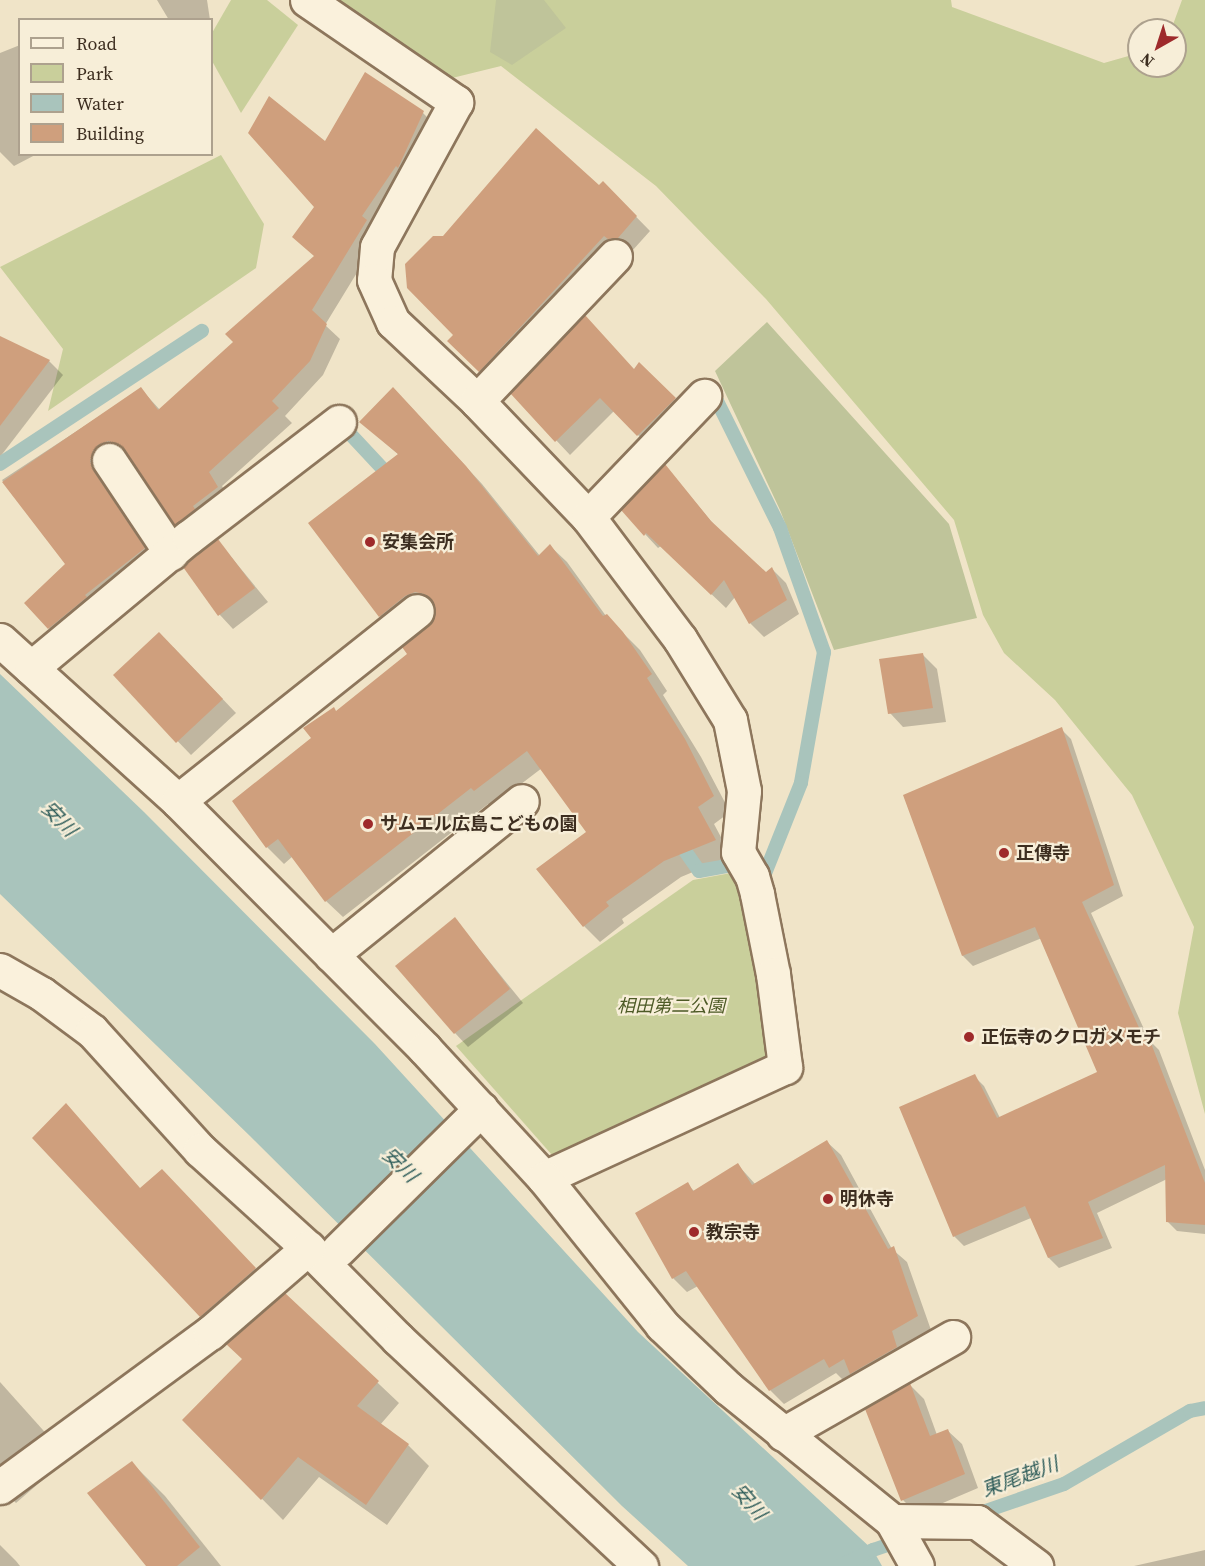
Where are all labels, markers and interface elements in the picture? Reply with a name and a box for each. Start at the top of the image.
legend [18,18,213,156]
north arrow [1127,18,1187,78]
text: Road [76,31,117,56]
text: N [1135,48,1158,73]
text: Park [76,61,113,86]
text: Water [76,91,124,116]
text: Building [76,121,144,146]
place label: 安集会所 [382,531,454,553]
marker: 安集会所 [363,535,377,549]
water label: 安川 [36,796,82,842]
place label: サムエル広島こどもの園 [380,813,578,835]
marker: サムエル広島こどもの園 [361,817,375,831]
place label: 正傳寺 [1016,842,1070,864]
marker: 正傳寺 [997,846,1011,860]
park label: 相田第二公園 [617,995,725,1017]
place label: 正伝寺のクロガメモチ [981,1026,1161,1048]
marker: 正伝寺のクロガメモチ [962,1030,976,1044]
water label: 安川 [377,1142,423,1188]
place label: 明休寺 [840,1188,894,1210]
marker: 明休寺 [821,1192,835,1206]
place label: 教宗寺 [706,1221,760,1243]
marker: 教宗寺 [687,1225,701,1239]
water label: 東尾越川 [978,1452,1062,1502]
water label: 安川 [727,1479,771,1525]

